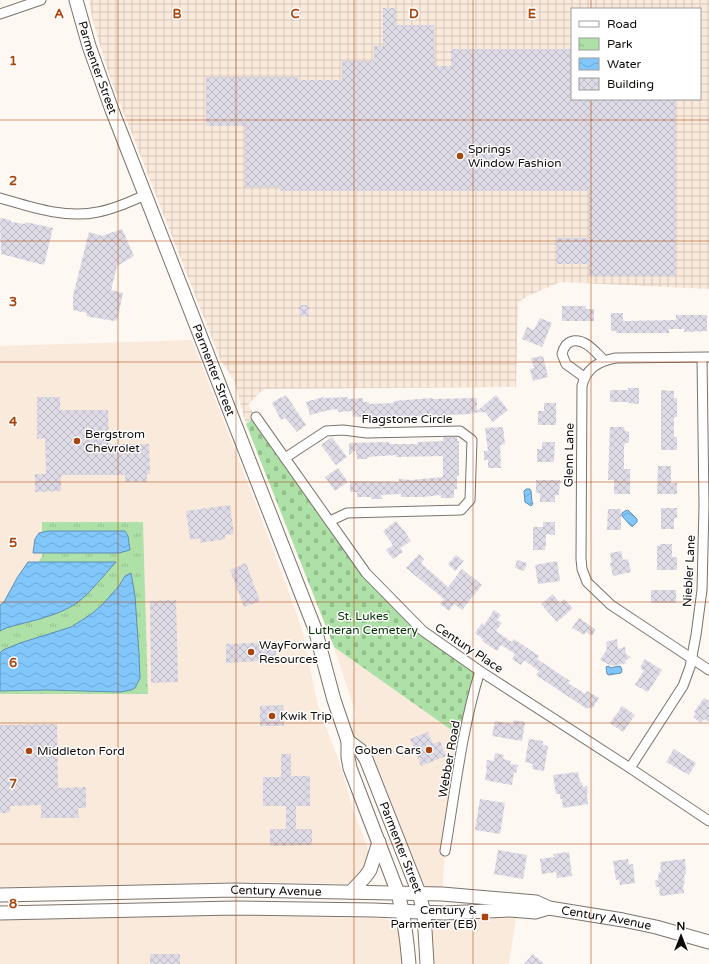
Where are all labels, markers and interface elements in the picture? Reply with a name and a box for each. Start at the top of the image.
text: A [54,6,64,22]
text: B [172,6,182,22]
text: C [290,6,300,22]
text: D [409,6,419,22]
text: E [528,6,536,22]
legend [571,8,701,100]
text: Road [607,17,637,31]
street label: Parmenter Street [75,20,120,117]
text: Park [607,37,633,51]
text: 1 [9,53,17,69]
text: Water [607,57,642,71]
text: Building [607,77,654,91]
place label: Springs Window Fashion [468,142,562,170]
marker: Springs Window Fashion [455,151,465,161]
text: 2 [9,173,17,189]
text: 3 [9,294,17,310]
street label: Parmenter Street [189,322,238,418]
street label: Flagstone Circle [361,412,453,426]
text: 4 [9,414,18,430]
street label: Glenn Lane [561,422,577,487]
place label: Bergstrom Chevrolet [85,427,145,455]
marker: Bergstrom Chevrolet [72,436,82,446]
street label: Niebler Lane [680,534,698,607]
text: 5 [9,535,17,551]
park label: St. Lukes Lutheran Cemetery [308,609,418,637]
street label: Century Place [432,620,506,676]
place label: WayForward Resources [259,638,331,666]
marker: WayForward Resources [246,647,256,657]
text: 6 [9,655,17,671]
place label: Kwik Trip [280,709,332,723]
marker: Kwik Trip [267,711,277,721]
street label: Webber Road [435,719,463,799]
place label: Goben Cars [354,743,421,757]
place label: Middleton Ford [37,744,125,758]
marker: Goben Cars [424,745,434,755]
marker: Middleton Ford [24,746,34,756]
text: 7 [9,776,17,792]
street label: Parmenter Street [377,800,426,896]
street label: Century Avenue [230,883,322,899]
text: 8 [9,896,17,912]
place label: Century & Parmenter (EB) [390,903,477,931]
street label: Century Avenue [560,903,653,933]
marker: Century & Parmenter (EB) [480,912,490,922]
north arrow [661,916,701,956]
text: N [677,920,685,933]

